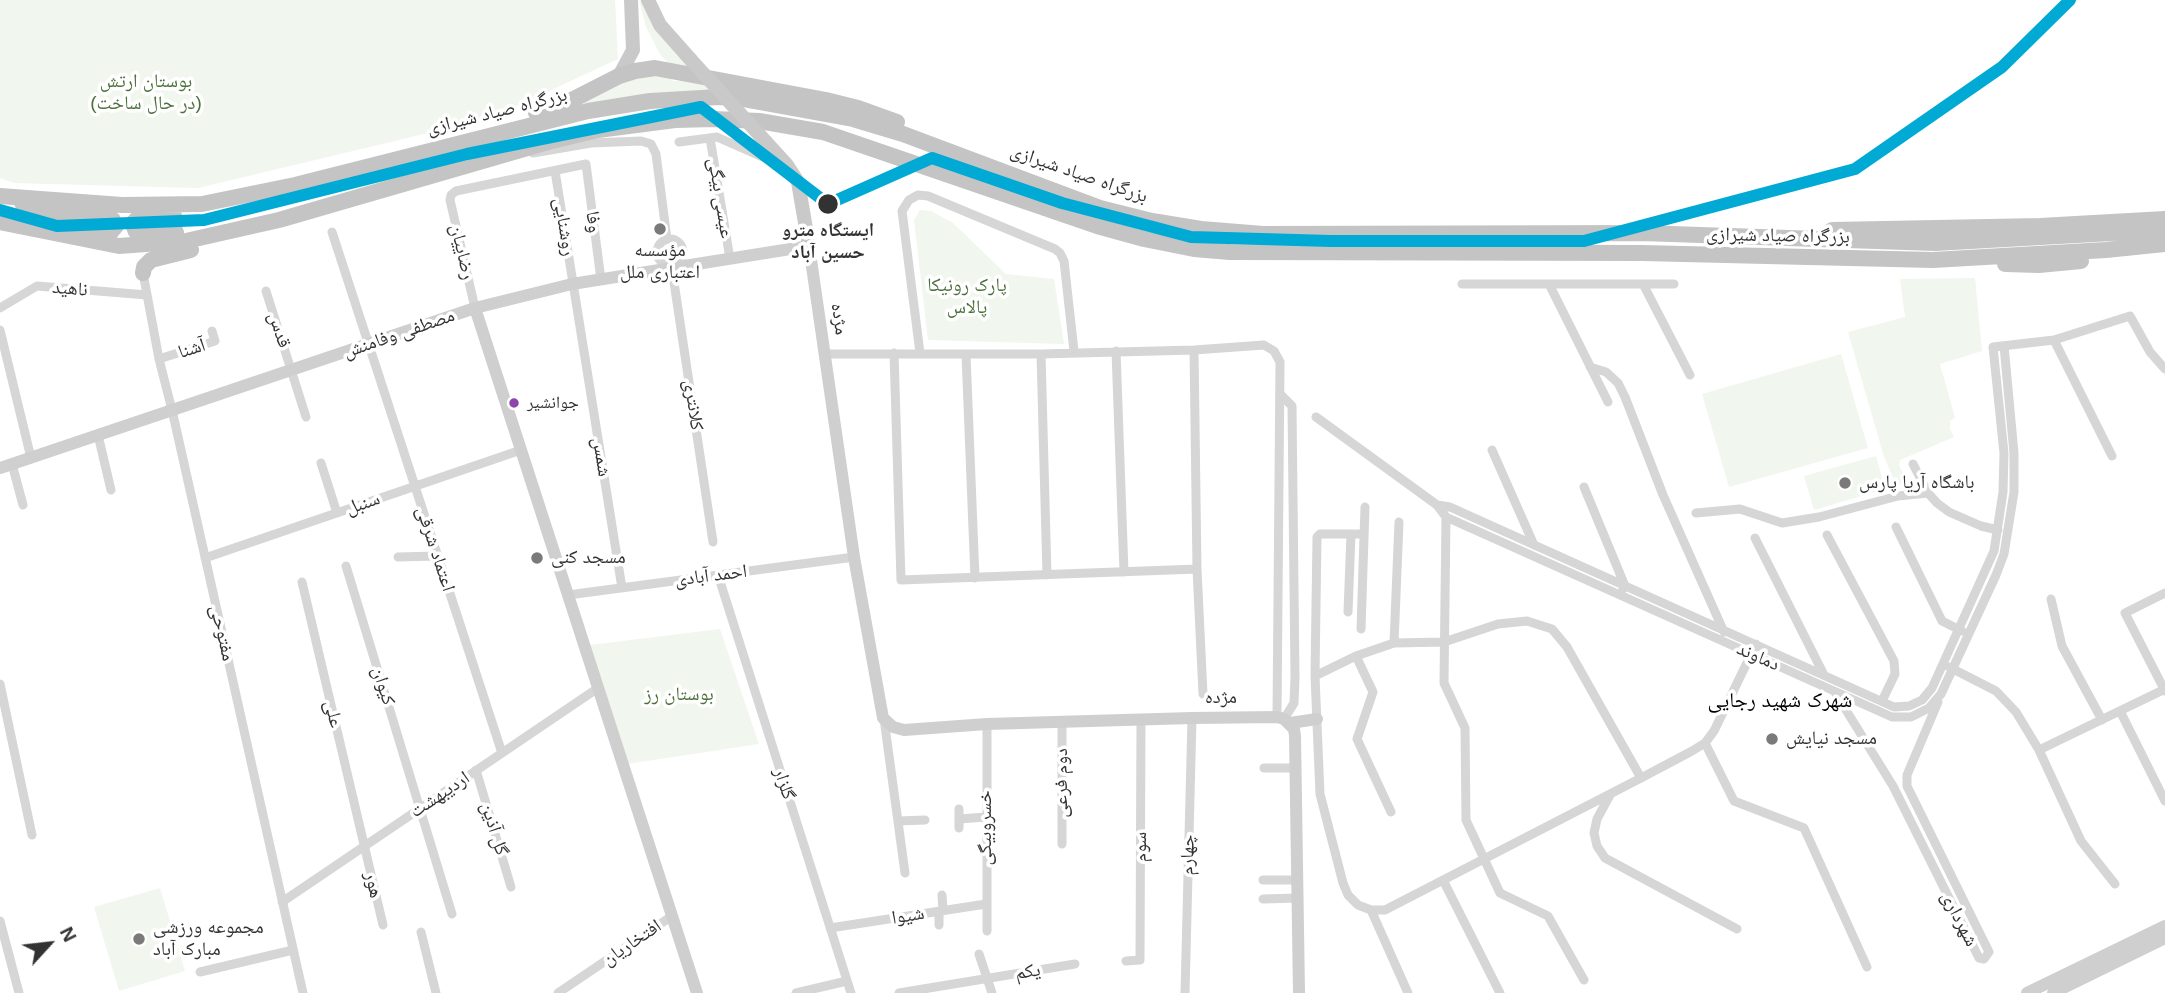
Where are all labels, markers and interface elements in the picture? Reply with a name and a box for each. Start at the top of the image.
park label: بوستان ارتش (در حال ساخت) [90,71,202,115]
street label: بزرگراه صیاد شیرازی [425,84,569,140]
street label: بزرگراه صیاد شیرازی [1007,140,1151,208]
street label: عیسی بیگی [702,156,738,240]
marker: ایستگاه مترو حسین آباد [816,192,840,216]
street label: روشنایی [548,196,580,258]
street label: وفا [580,210,606,234]
place label: ایستگاه مترو حسین آباد [782,220,874,264]
marker: مؤسسه اعتباری ملل [652,221,668,237]
street label: رضاییان [445,222,479,282]
street label: بزرگراه صیاد شیرازی [1706,223,1850,249]
place label: مؤسسه اعتباری ملل [620,240,700,284]
park label: پارک رونیکا پالاس [927,275,1007,319]
street label: ناهید [51,276,89,302]
street label: مژده [825,302,853,336]
street label: مصطفی وفامنش [340,304,458,364]
street label: قدس [263,309,295,351]
street label: آشنا [175,334,209,364]
street label: کلانتری [678,378,708,432]
place label: جوانشیر [527,393,579,413]
marker: جوانشیر [507,396,521,410]
street label: شمس [587,436,615,478]
place label: باشگاه آریا پارس [1859,472,1974,494]
marker: باشگاه آریا پارس [1837,475,1853,491]
street label: سنبل [343,488,383,520]
street label: اعتماد شرقی [411,504,459,594]
place label: مسجد کنی [551,547,626,569]
marker: مسجد کنی [529,550,545,566]
street label: احمد آبادی [673,560,749,592]
street label: مفتوحی [204,603,240,663]
street label: دماوند [1733,638,1783,676]
street label: کیوان [366,664,400,708]
park label: بوستان رز [644,684,714,706]
street label: مژده [1205,687,1237,709]
district label: شهرک شهید رجایی [1708,688,1852,714]
street label: علی [319,698,347,730]
place label: مسجد نیایش [1786,728,1877,750]
marker: مسجد نیایش [1764,731,1780,747]
street label: دوم فرعی [1051,748,1073,818]
street label: گلزار [768,765,800,803]
street label: اردیبهشت [406,767,474,823]
street label: خسروبیگی [975,790,997,866]
street label: گل آذین [475,800,513,858]
street label: سوم [1130,832,1152,862]
street label: چهارم [1176,834,1200,876]
street label: هور [359,870,387,900]
street label: شهرداری [1935,888,1983,950]
street label: شیوا [890,902,926,930]
north arrow [14,909,84,979]
street label: افتخاریان [598,915,666,971]
place label: مجموعه ورزشی مبارک آباد [153,917,264,961]
text: N [56,923,81,945]
marker: مجموعه ورزشی مبارک آباد [131,931,147,947]
street label: یکم [1014,959,1042,985]

